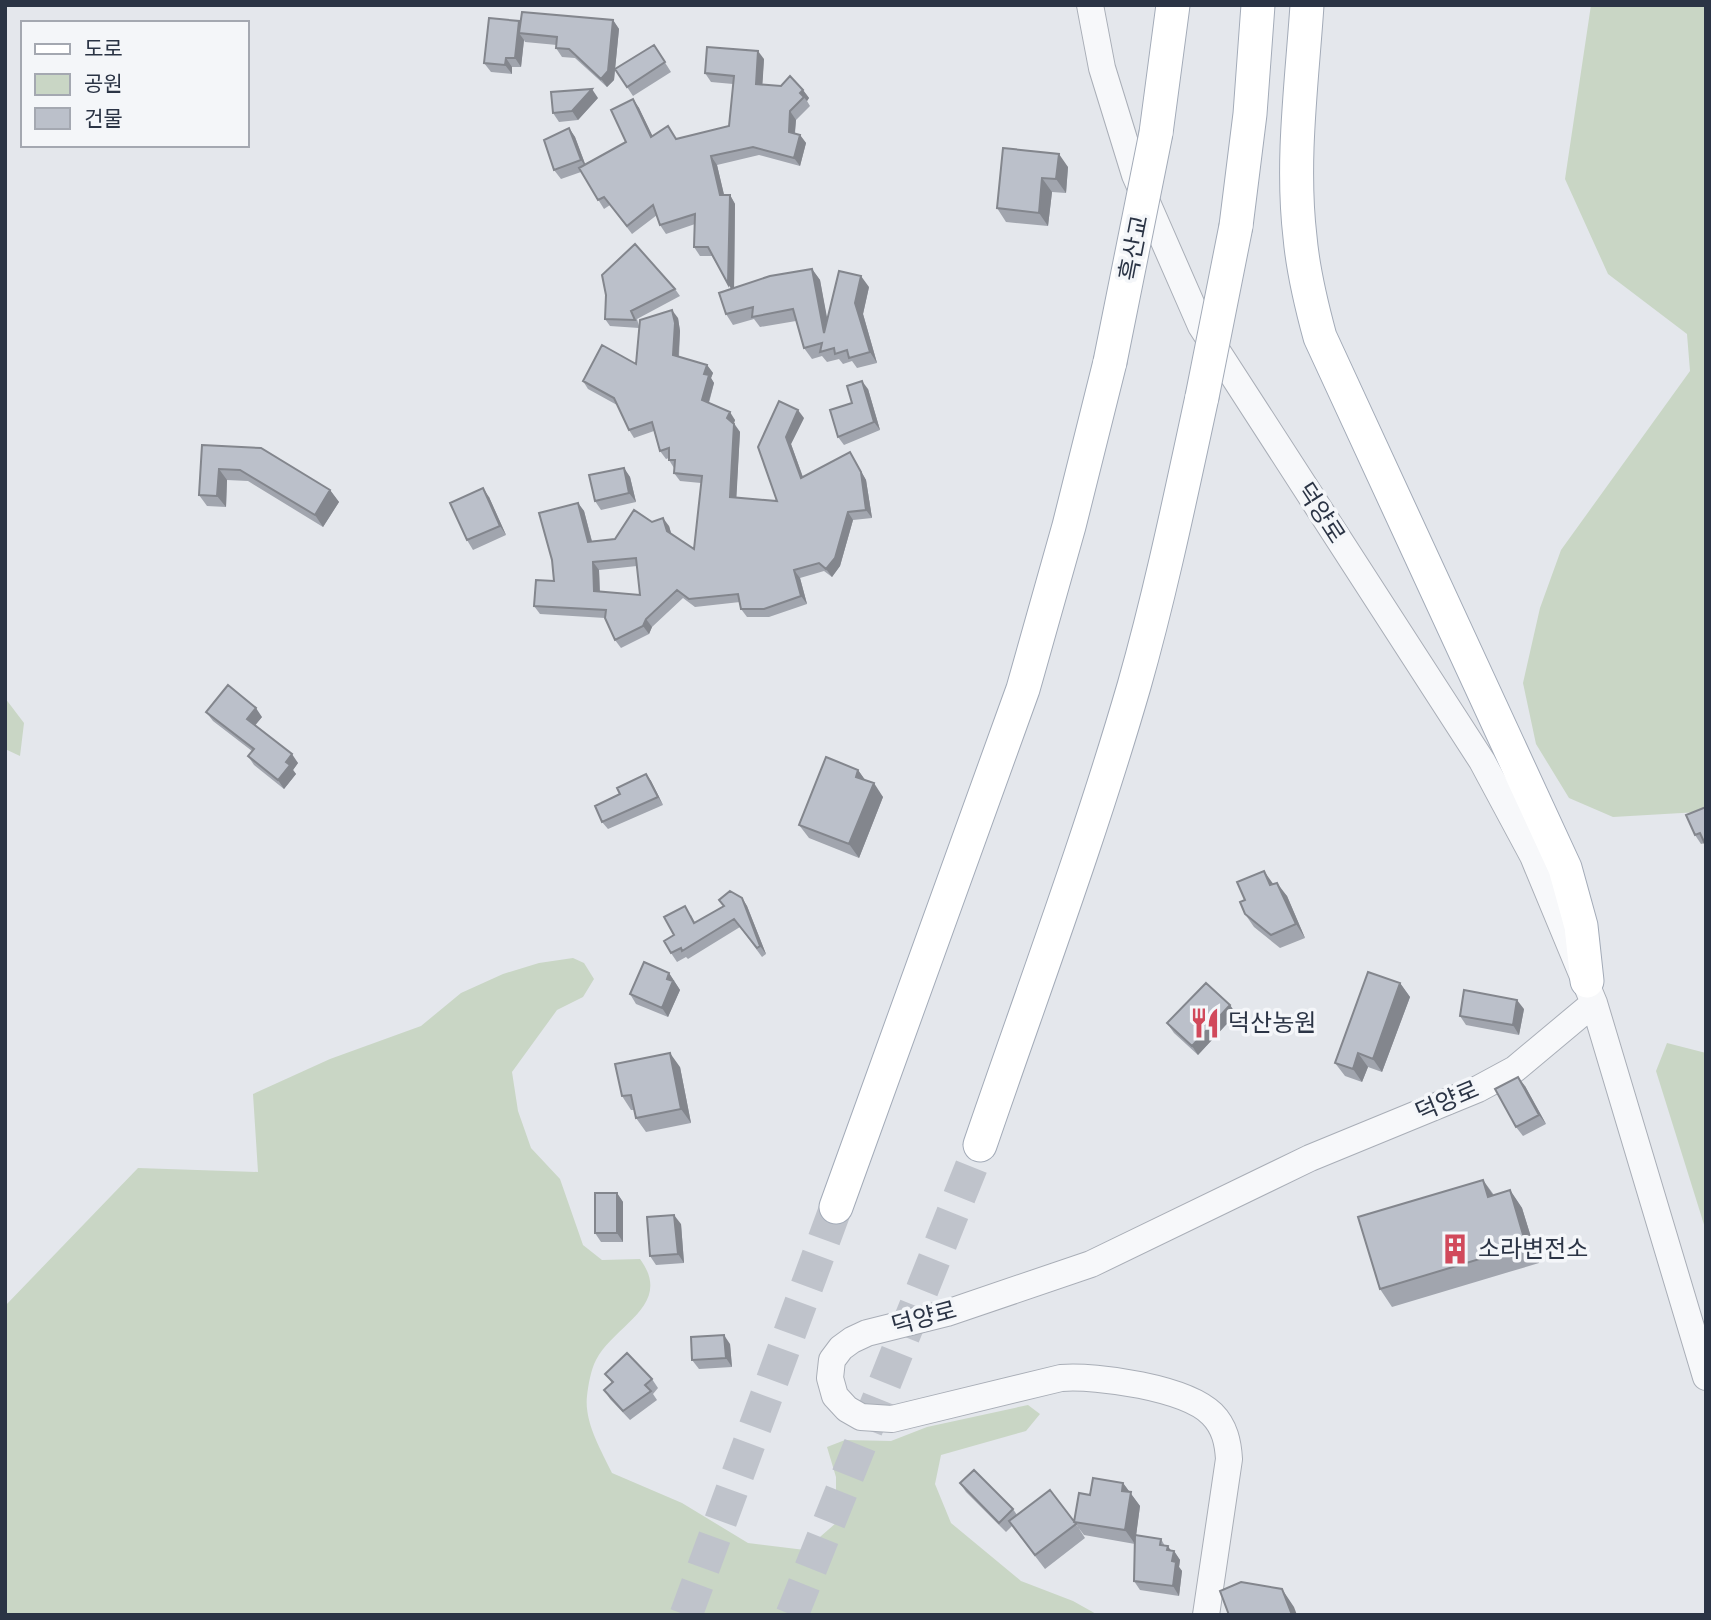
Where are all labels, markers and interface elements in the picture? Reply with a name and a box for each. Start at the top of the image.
legend [21,21,248,147]
text: 도로 [84,34,123,62]
text: 공원 [84,69,123,97]
text: 건물 [84,104,123,132]
street label: 흑산교 [1110,212,1155,283]
street label: 덕양로 [1290,475,1354,549]
place label: 덕산농원 [1228,1005,1316,1038]
restaurant icon: 덕산농원 [1188,1006,1222,1040]
street label: 덕양로 [1409,1071,1483,1128]
place label: 소라변전소 [1478,1231,1588,1264]
building icon: 소라변전소 [1438,1232,1472,1266]
street label: 덕양로 [887,1292,960,1341]

